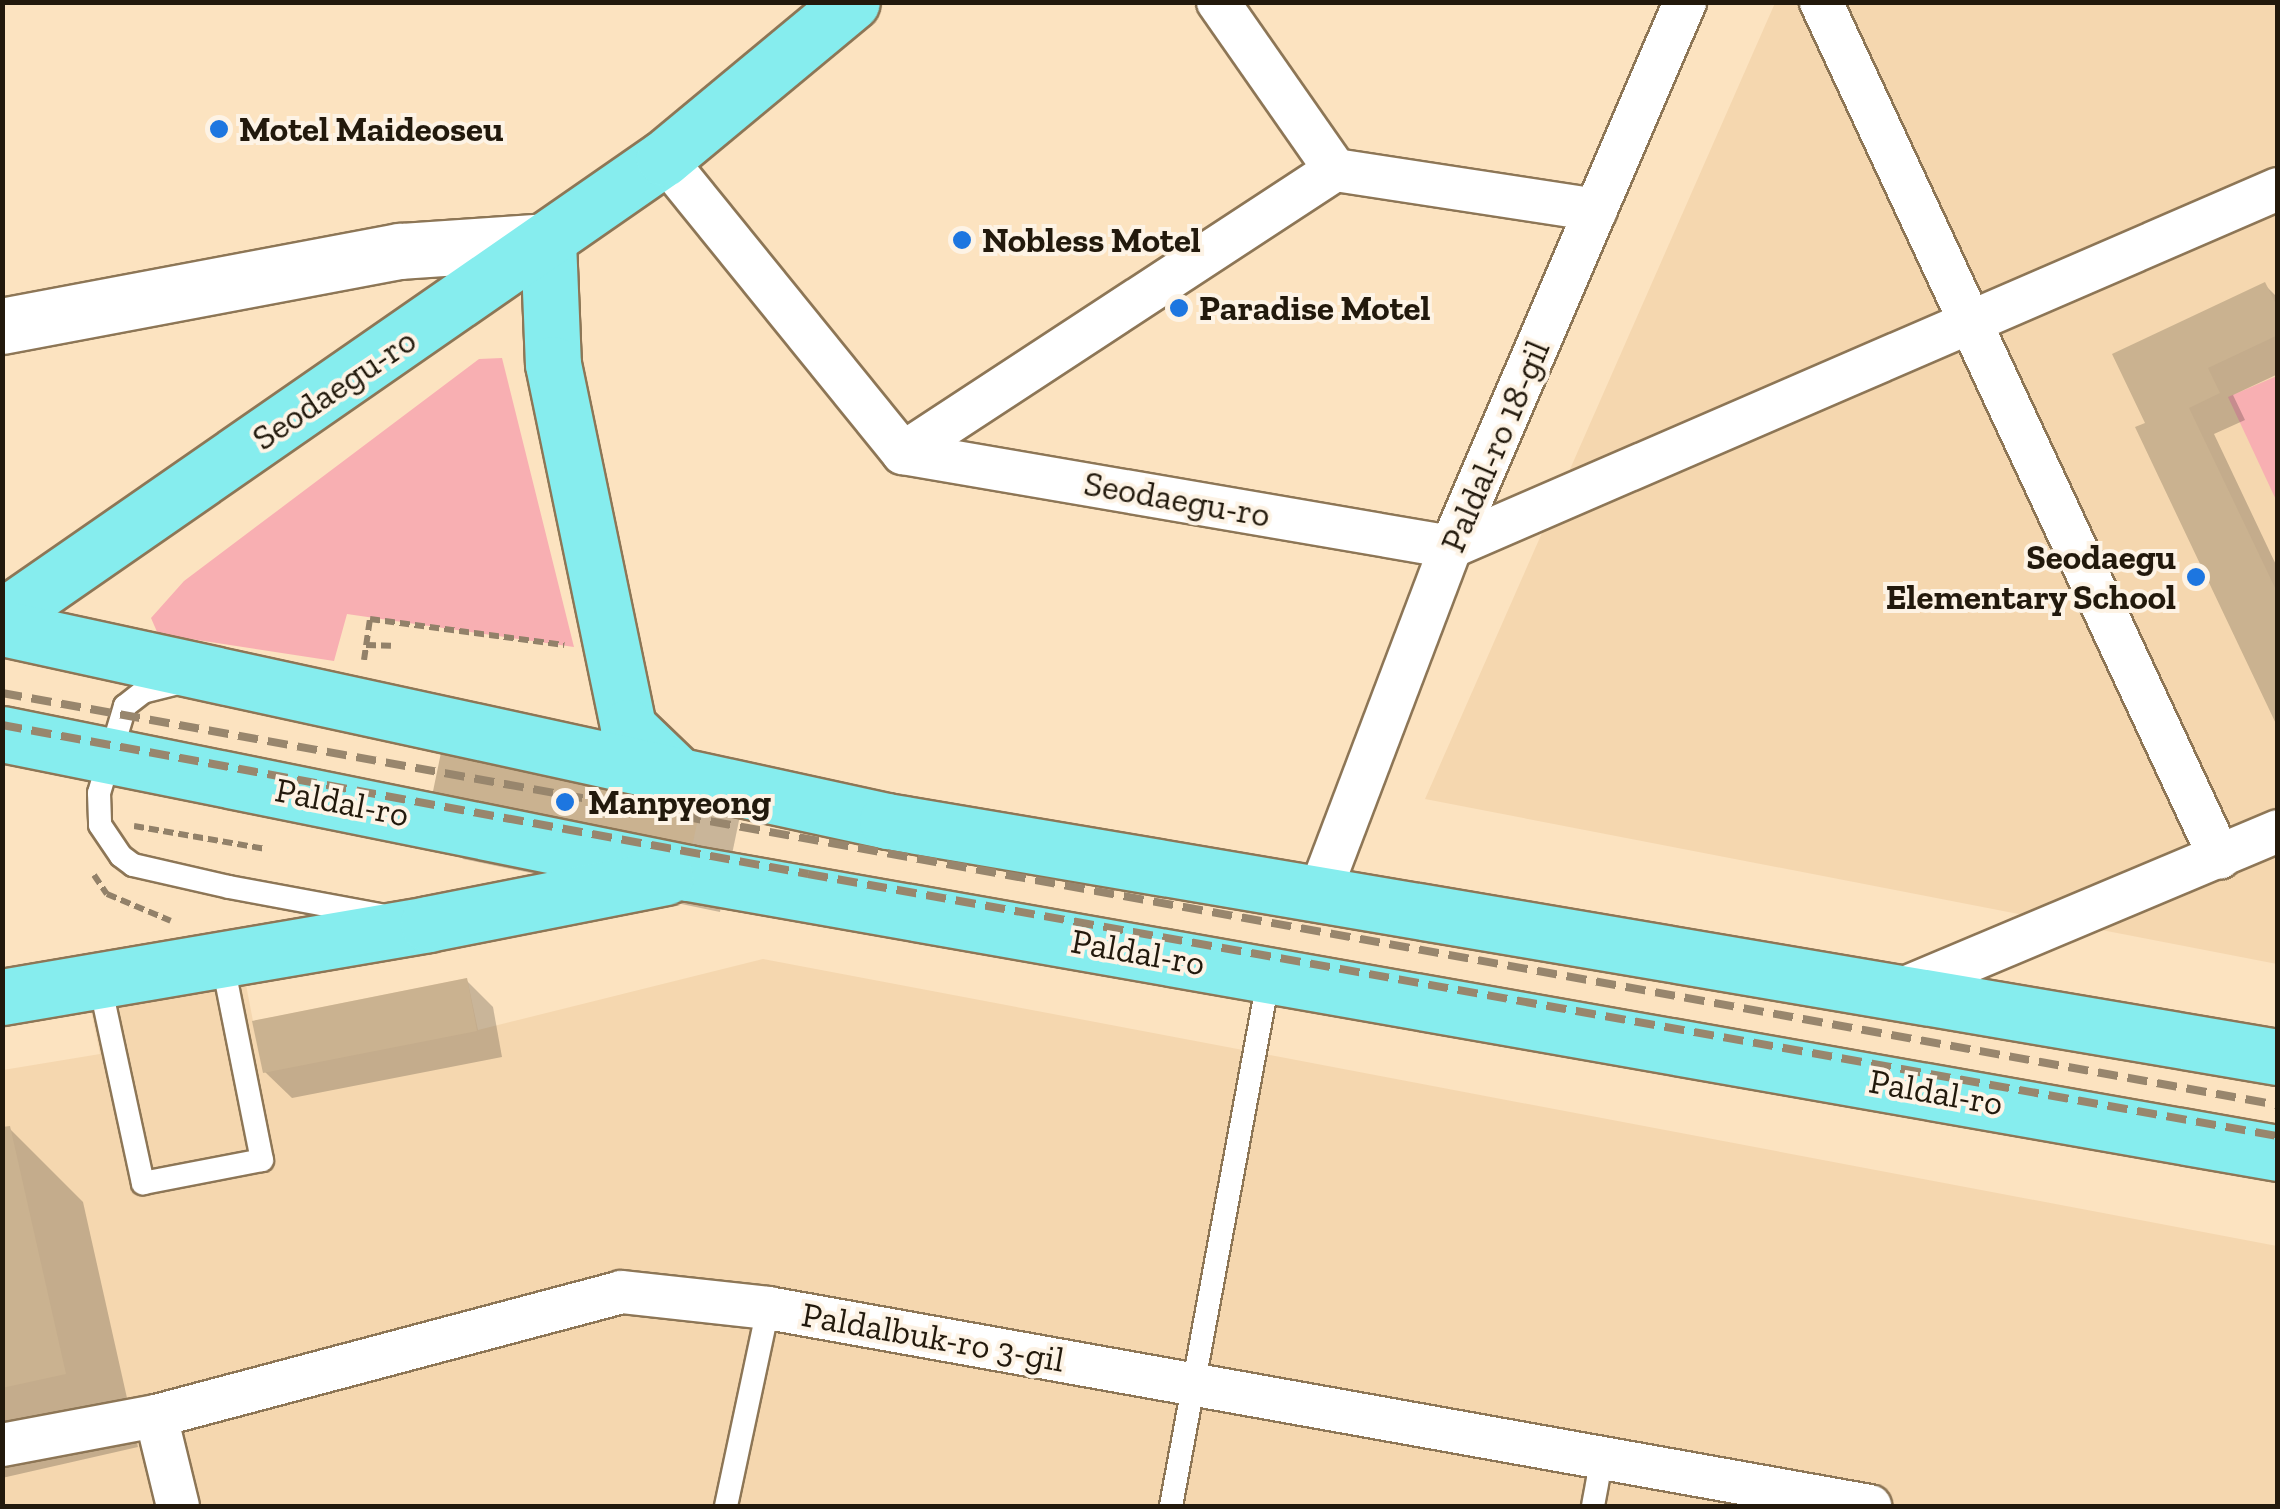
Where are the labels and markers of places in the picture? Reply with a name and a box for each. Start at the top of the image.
place label: Motel Maideoseu [239,108,503,150]
marker: Motel Maideoseu [208,118,230,140]
place label: Nobless Motel [982,219,1201,261]
marker: Nobless Motel [951,229,973,251]
place label: Paradise Motel [1199,287,1430,329]
marker: Paradise Motel [1168,297,1190,319]
place label: Seodaegu Elementary School [1885,536,2176,618]
marker: Seodaegu Elementary School [2185,566,2207,588]
place label: Manpyeong [588,781,771,823]
marker: Manpyeong [552,789,578,815]

